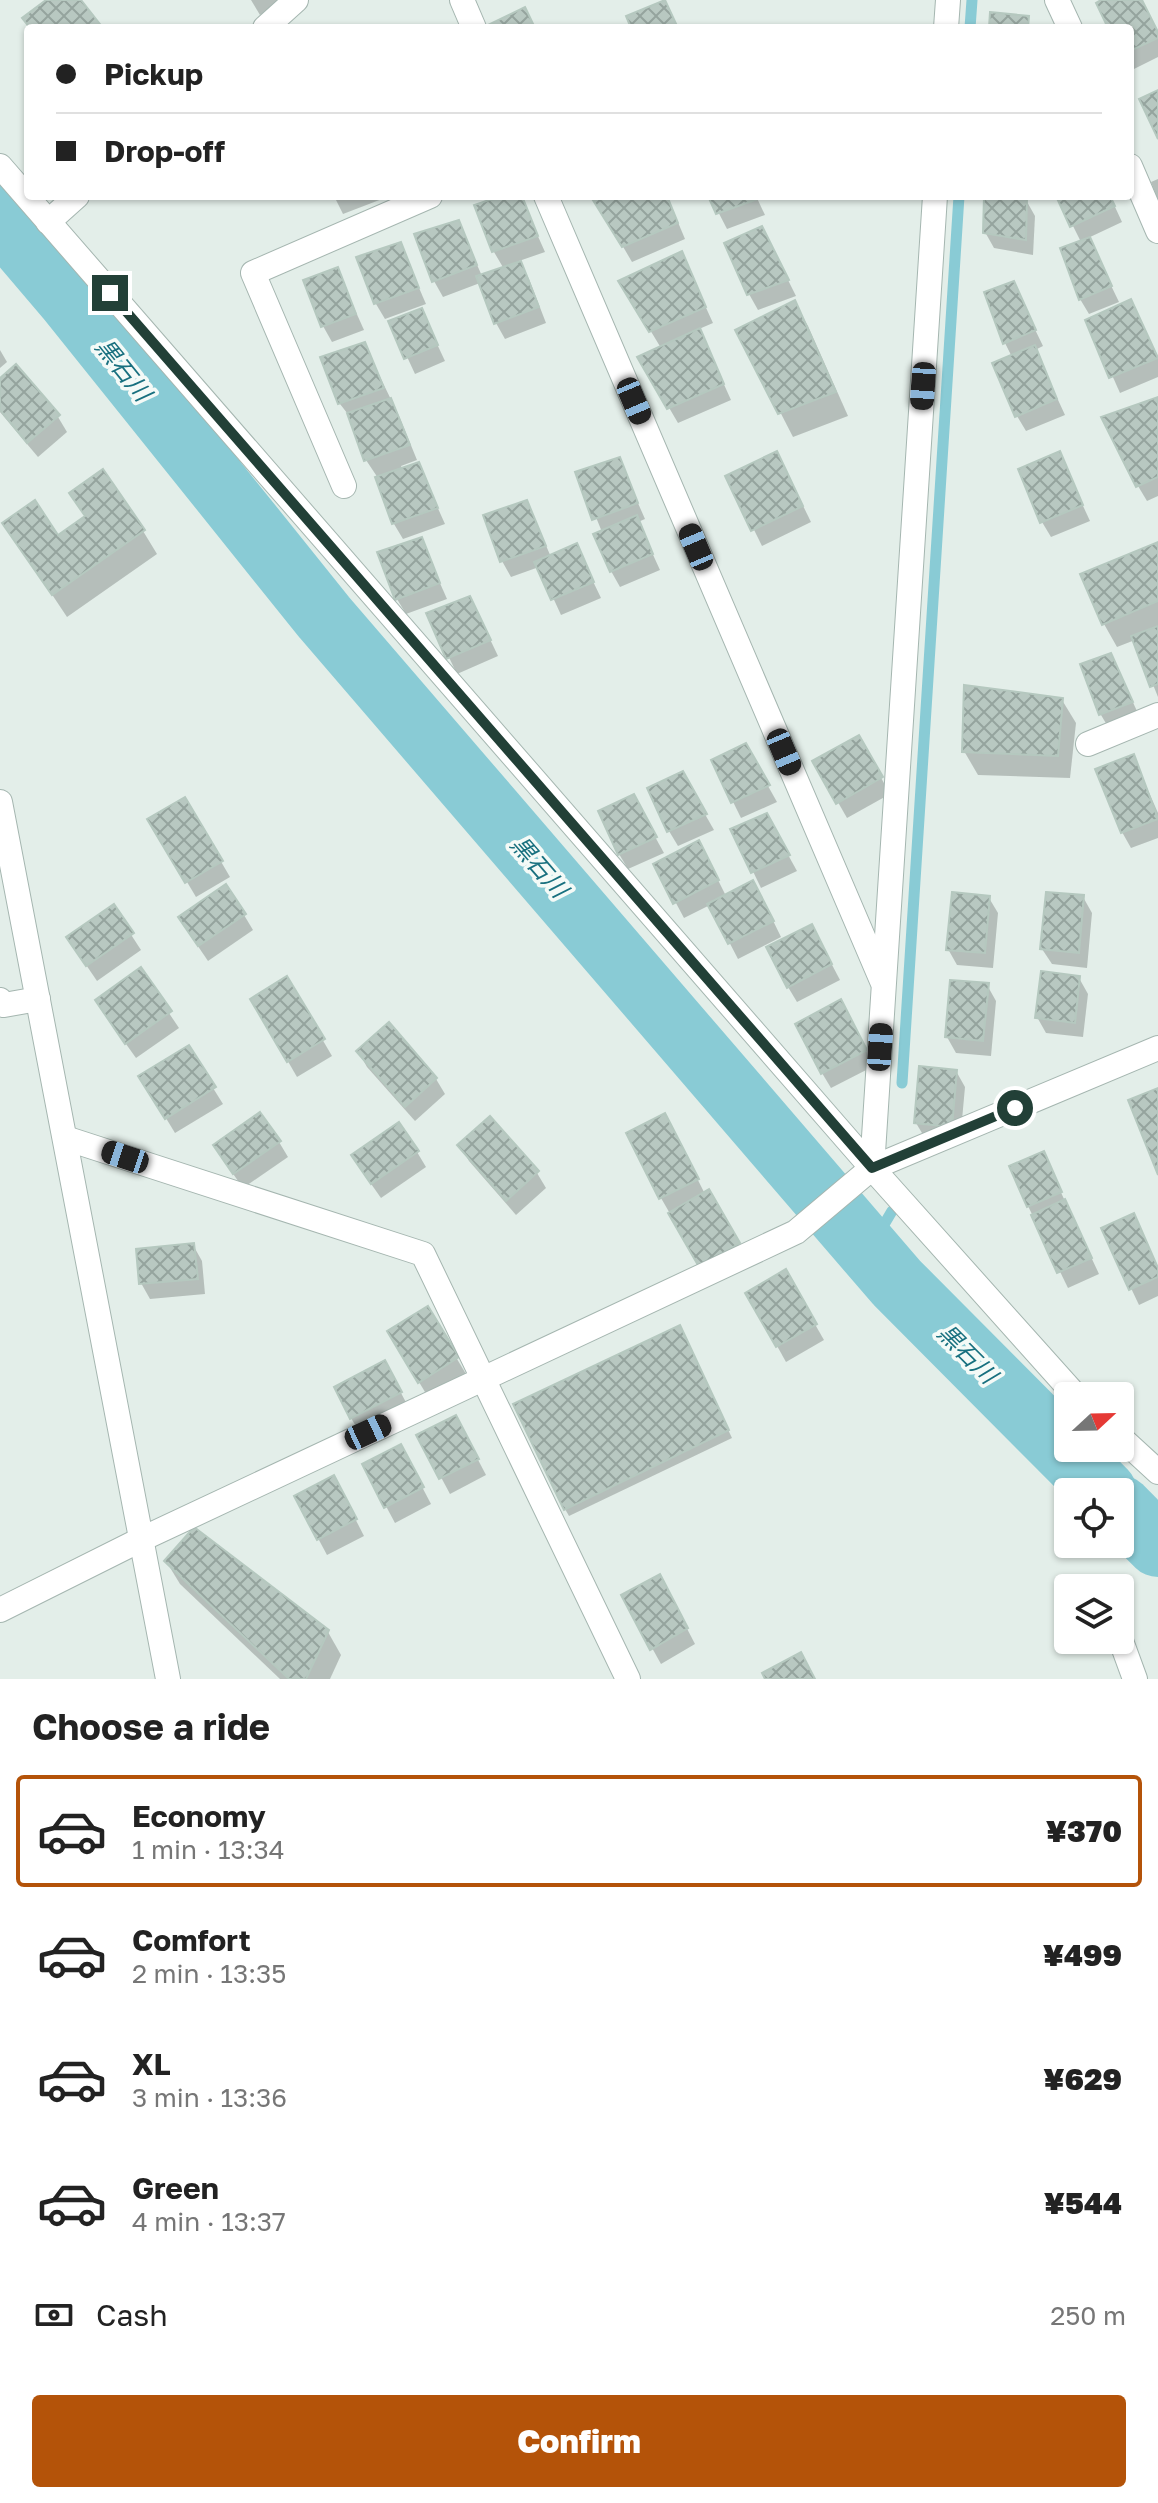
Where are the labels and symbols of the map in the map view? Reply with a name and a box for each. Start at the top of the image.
route end [92,275,128,311]
water label: 黒石川 [90,332,160,408]
car [909,361,937,411]
car [614,374,654,428]
car [676,520,716,574]
car [764,725,804,779]
water label: 黒石川 [506,829,577,905]
car [866,1022,894,1072]
route start [997,1090,1033,1126]
car [98,1138,152,1176]
water label: 黒石川 [932,1317,1006,1391]
north arrow [1054,1382,1134,1462]
car [341,1411,395,1453]

